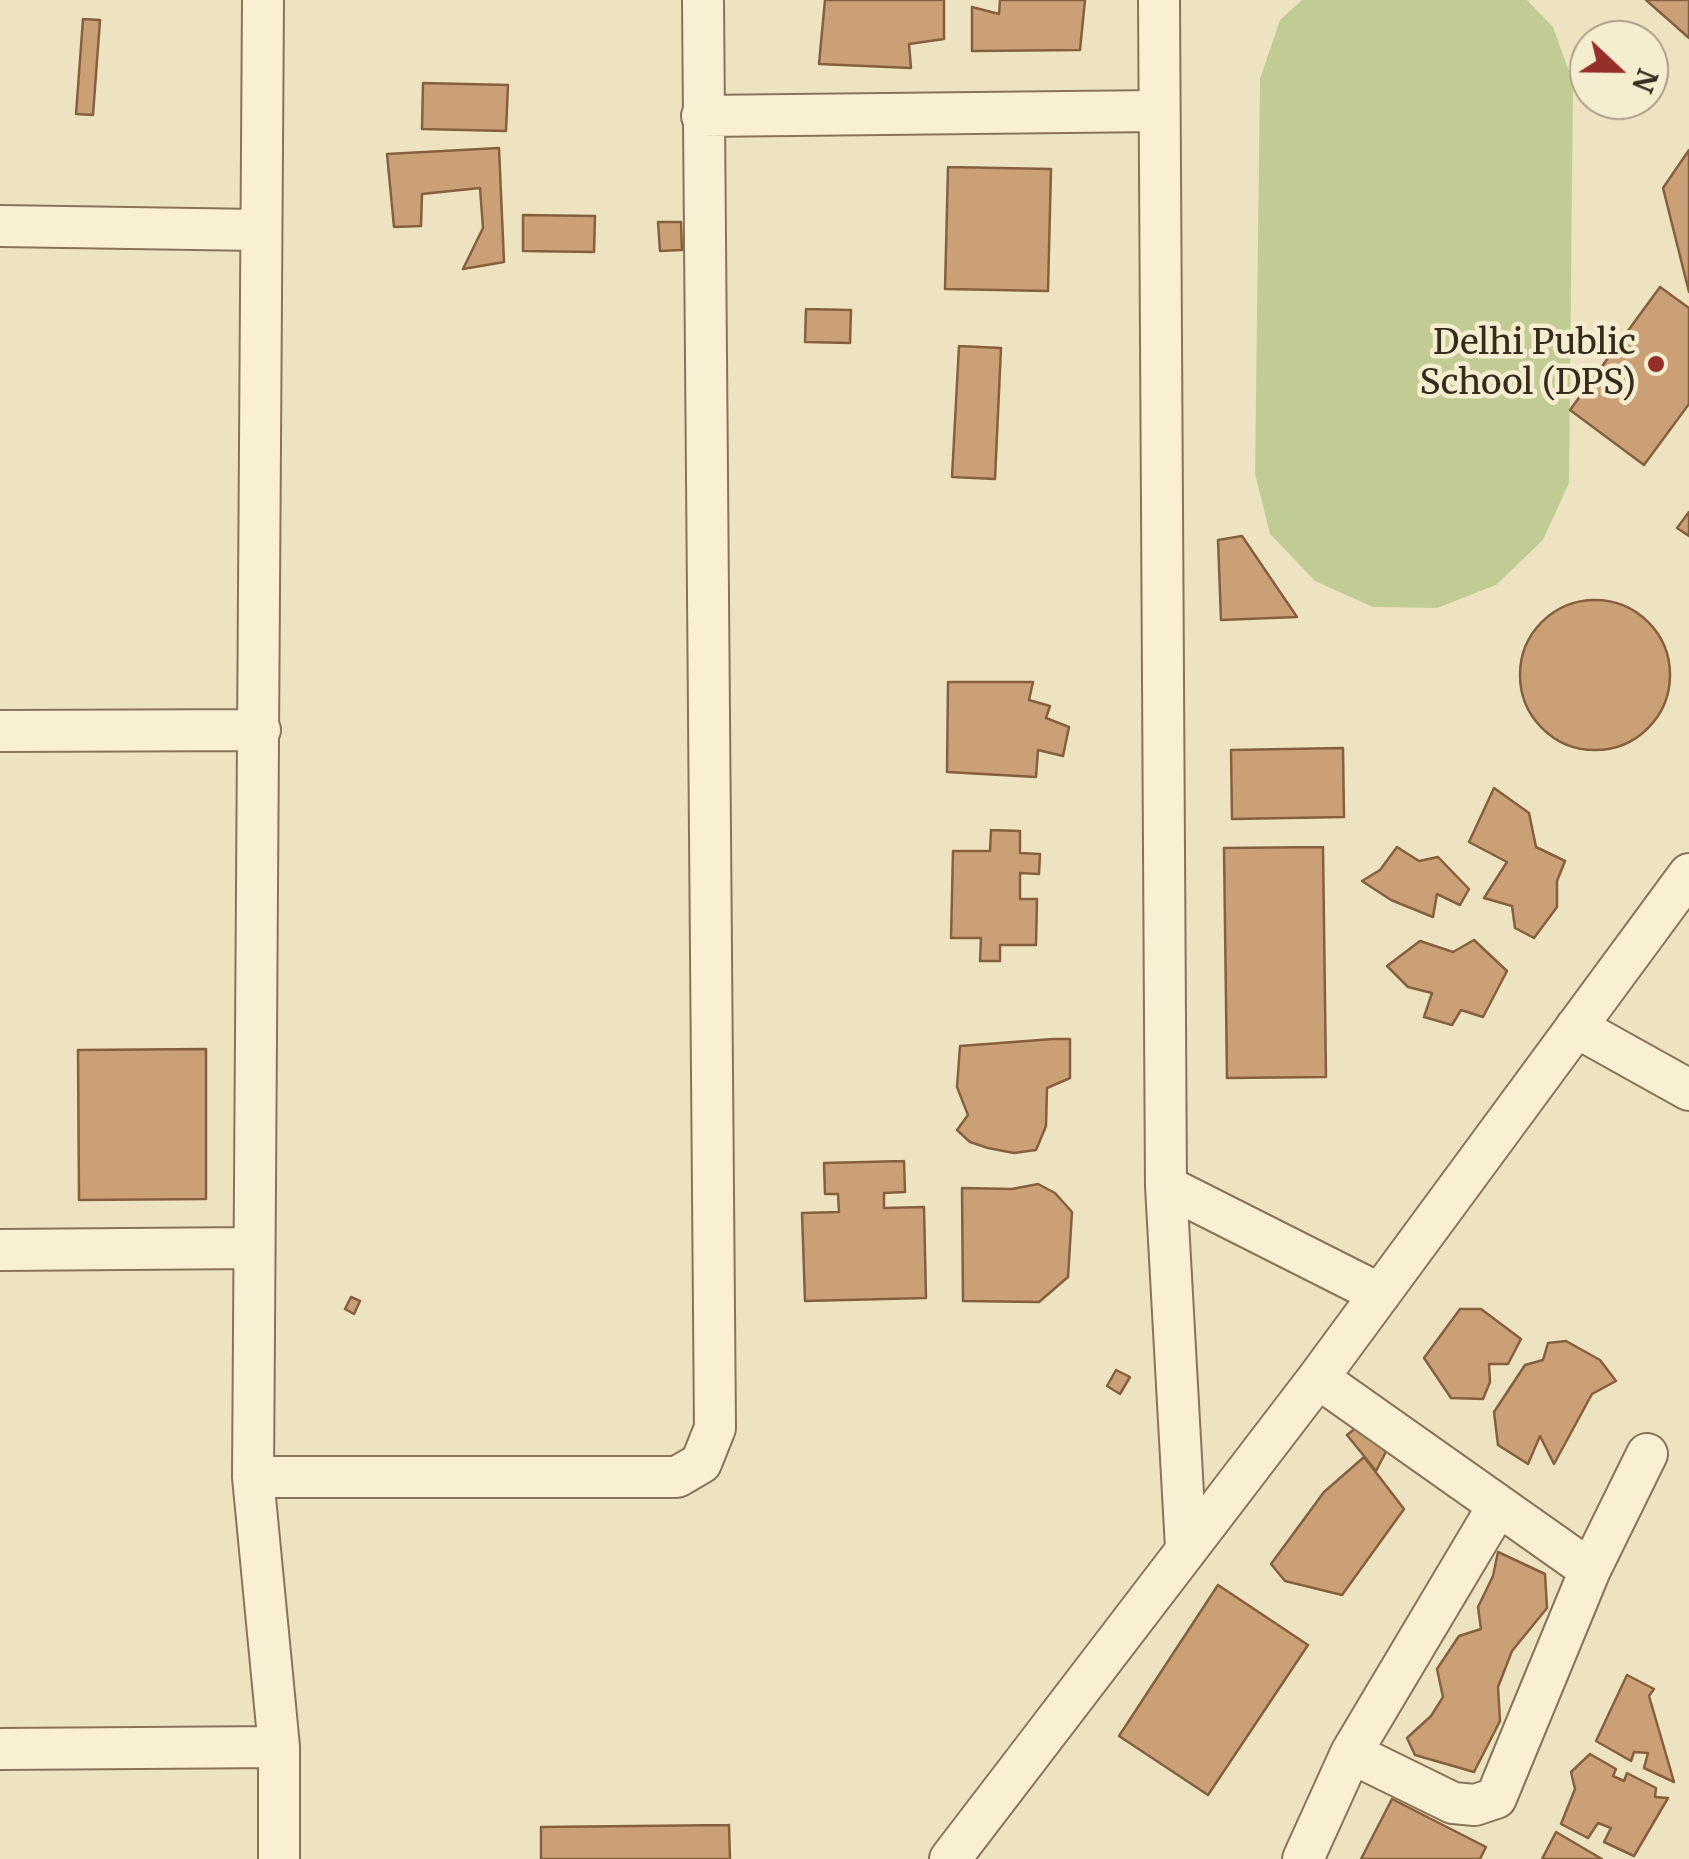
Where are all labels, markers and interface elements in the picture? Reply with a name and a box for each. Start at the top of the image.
north arrow [1569,20,1669,120]
text: N [1624,63,1666,97]
place label: Delhi Public School (DPS) [1420,323,1636,405]
marker: Delhi Public School (DPS) [1645,353,1667,375]

